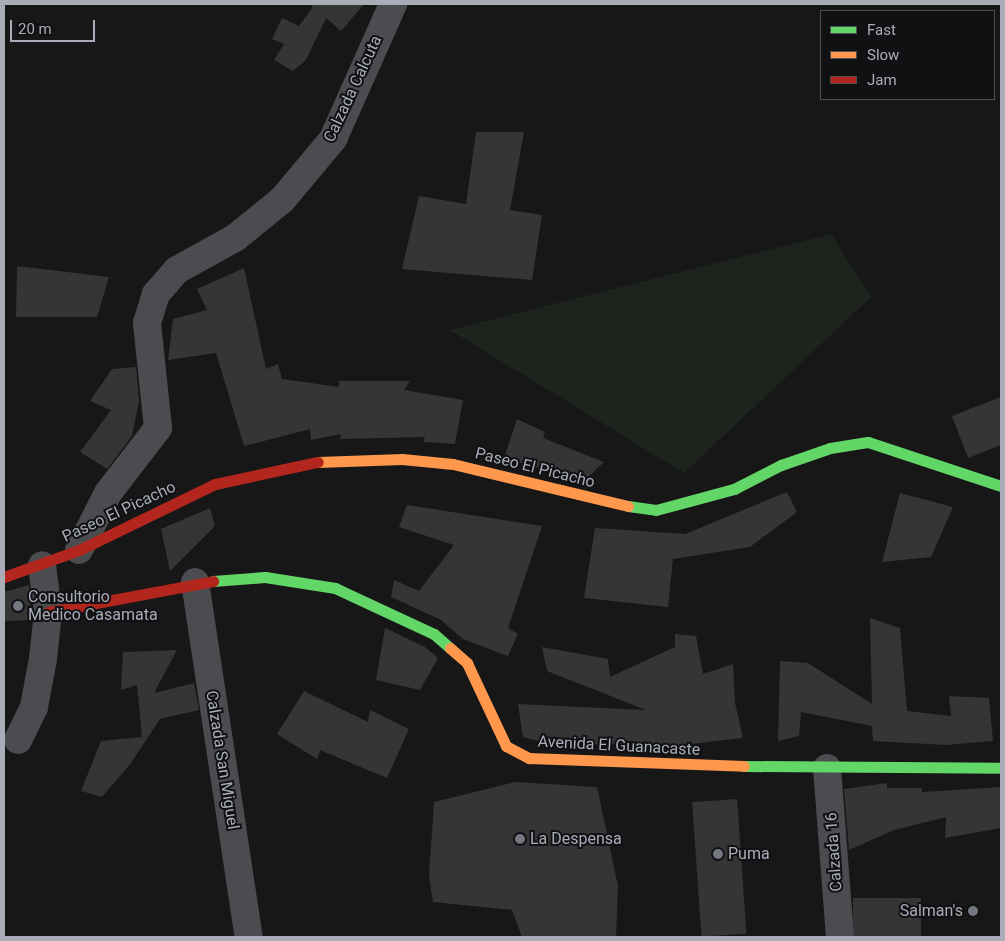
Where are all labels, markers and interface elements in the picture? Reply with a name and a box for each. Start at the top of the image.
scale bar [12,10,98,42]
legend [820,10,995,100]
text: 20 m [18,20,52,38]
text: Fast [867,21,896,39]
street label: Calzada Calcuta [320,33,386,145]
text: Slow [867,46,899,64]
text: Jam [867,71,897,89]
street label: Paseo El Picacho [473,444,597,492]
street label: Paseo El Picacho [59,477,179,547]
place label: Consultorio Medico Casamata [28,587,158,625]
marker: Consultorio Medico Casamata [12,600,24,612]
street label: Calzada San Miguel [202,689,242,831]
street label: Avenida El Guanacaste [537,732,701,760]
street label: Calzada 16 [822,812,846,892]
place label: La Despensa [530,829,622,849]
marker: La Despensa [514,833,526,845]
place label: Puma [728,844,770,864]
marker: Puma [712,848,724,860]
place label: Salman's [900,901,963,921]
marker: Salman's [967,905,979,917]

